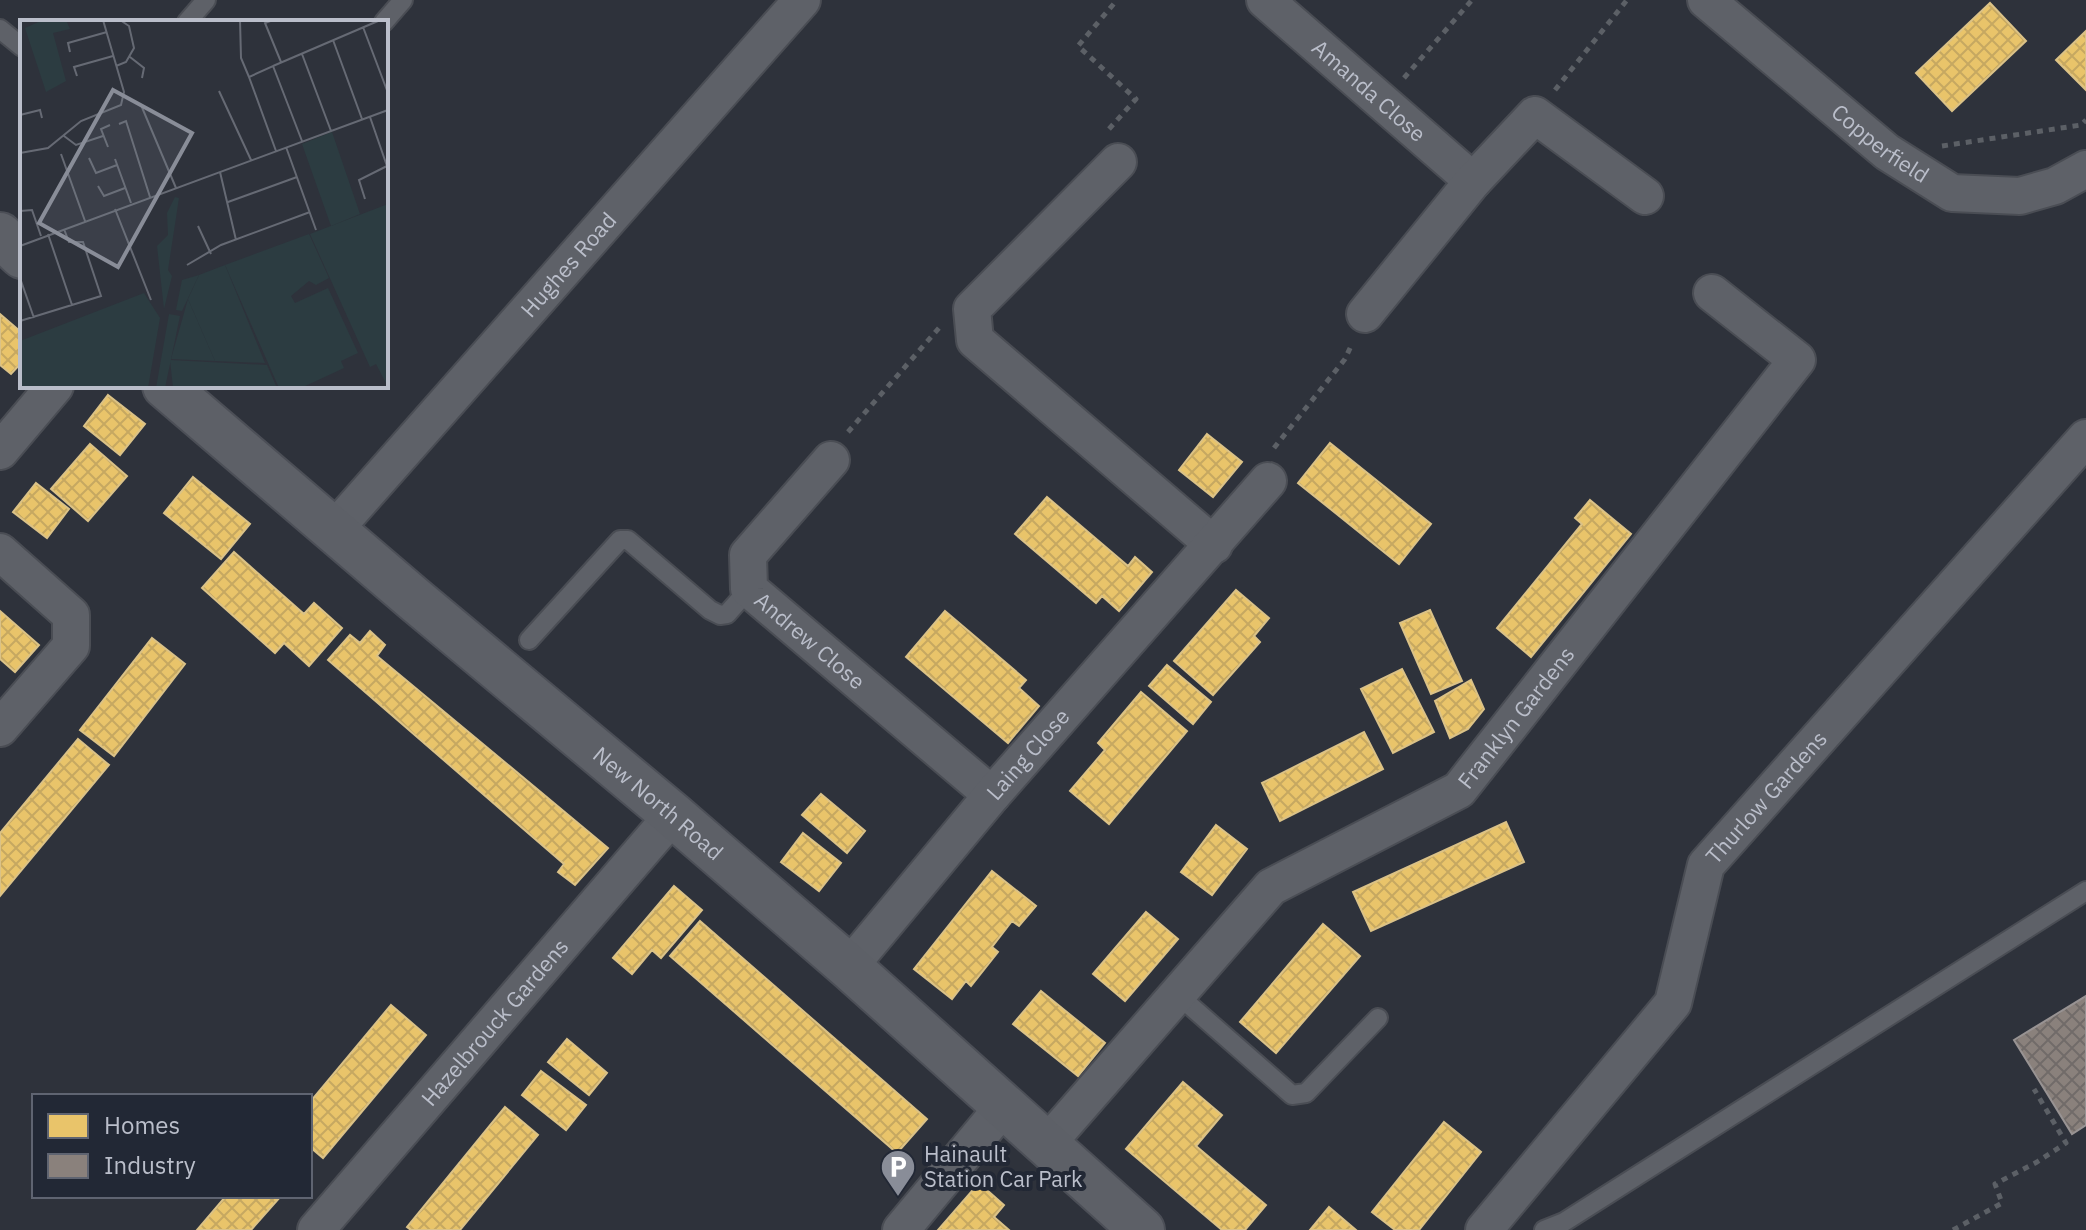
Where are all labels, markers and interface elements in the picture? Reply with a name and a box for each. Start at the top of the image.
inset map [20,20,388,388]
street label: Amanda Close [1306,33,1433,148]
street label: Copperfield [1826,97,1935,189]
street label: Hughes Road [514,206,622,323]
street label: Andrew Close [749,585,872,695]
street label: Franklyn Gardens [1451,640,1580,794]
street label: Laing Close [979,702,1075,806]
street label: Thurlow Gardens [1699,724,1833,870]
street label: New North Road [587,740,730,866]
street label: Hazelbrouck Gardens [414,932,574,1112]
legend [32,1094,312,1198]
text: Homes [104,1109,180,1141]
place label: Hainault Station Car Park [924,1139,1083,1193]
parking icon: Hainault Station Car Park [879,1148,917,1198]
text: Industry [104,1149,196,1181]

